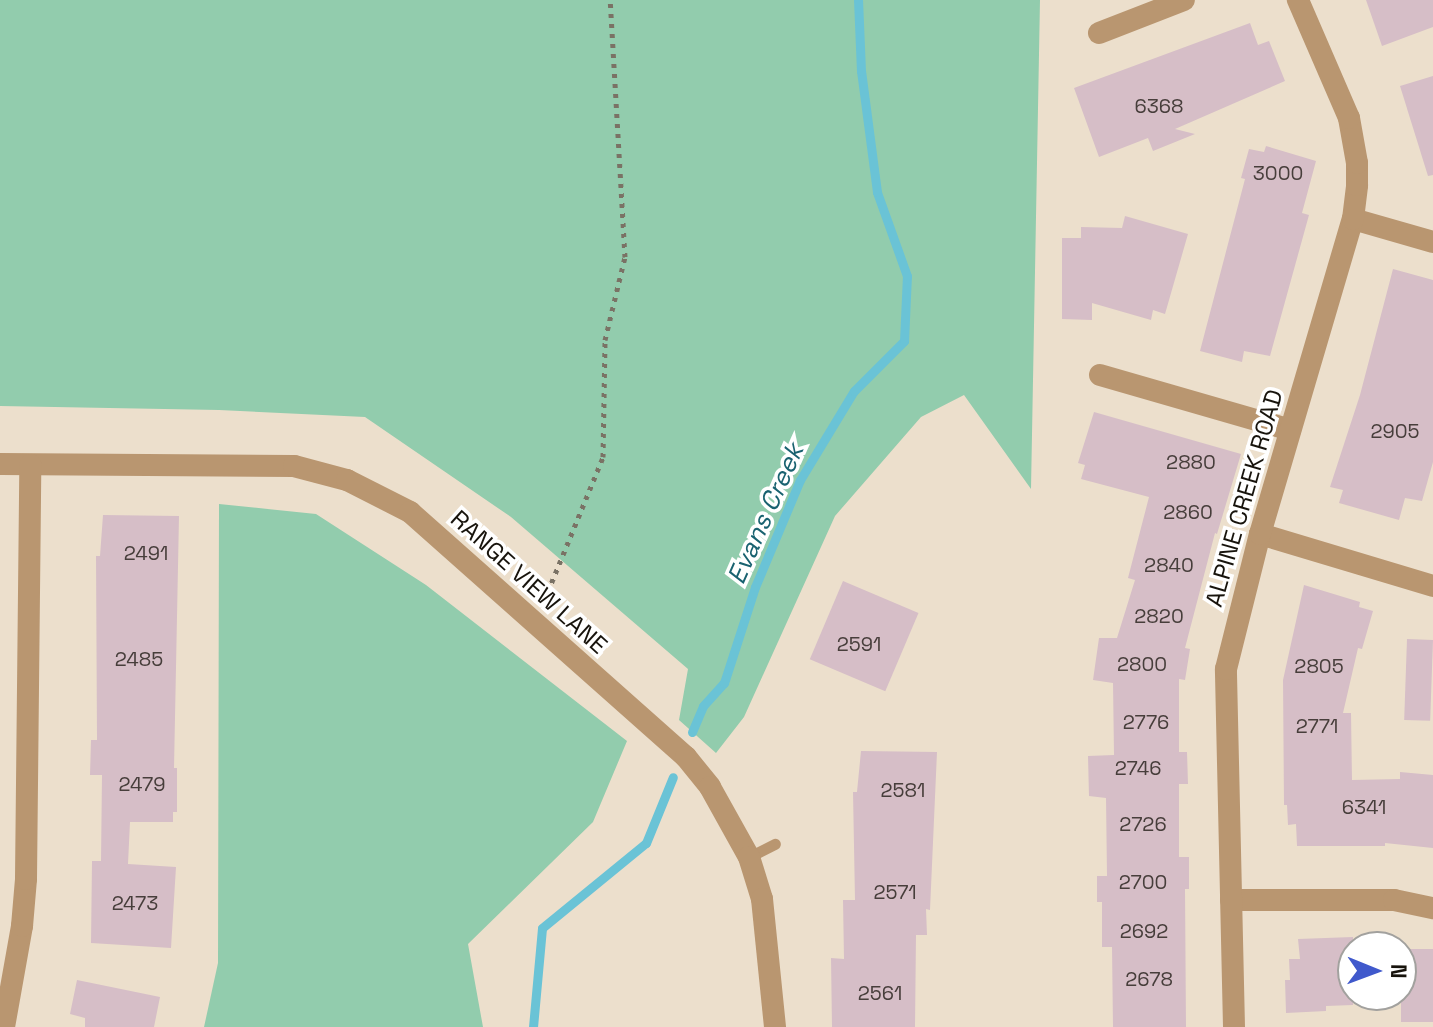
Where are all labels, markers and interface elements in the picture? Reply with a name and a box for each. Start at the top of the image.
house number: 6368 [1134,94,1184,118]
house number: 3000 [1253,161,1303,185]
street label: ALPINE CREEK ROAD [1199,386,1289,610]
house number: 2905 [1370,419,1420,443]
water label: Evans Creek [721,439,811,589]
house number: 2880 [1166,450,1216,474]
house number: 2860 [1163,500,1213,524]
street label: RANGE VIEW LANE [445,504,613,660]
house number: 2491 [124,541,168,565]
house number: 2840 [1144,553,1194,577]
house number: 2820 [1134,604,1184,628]
house number: 2591 [837,632,881,656]
house number: 2485 [115,647,163,671]
house number: 2800 [1117,652,1167,676]
house number: 2805 [1294,654,1344,678]
house number: 2776 [1123,710,1169,734]
house number: 2771 [1296,714,1338,738]
house number: 2746 [1115,756,1161,780]
house number: 2479 [119,772,165,796]
house number: 2581 [881,778,925,802]
house number: 6341 [1342,795,1386,819]
house number: 2726 [1119,812,1167,836]
house number: 2700 [1119,870,1167,894]
house number: 2571 [873,880,917,904]
house number: 2473 [112,891,158,915]
house number: 2692 [1120,919,1168,943]
north arrow [1337,931,1417,1011]
text: N [1385,964,1413,979]
house number: 2678 [1125,967,1173,991]
house number: 2561 [858,981,902,1005]

